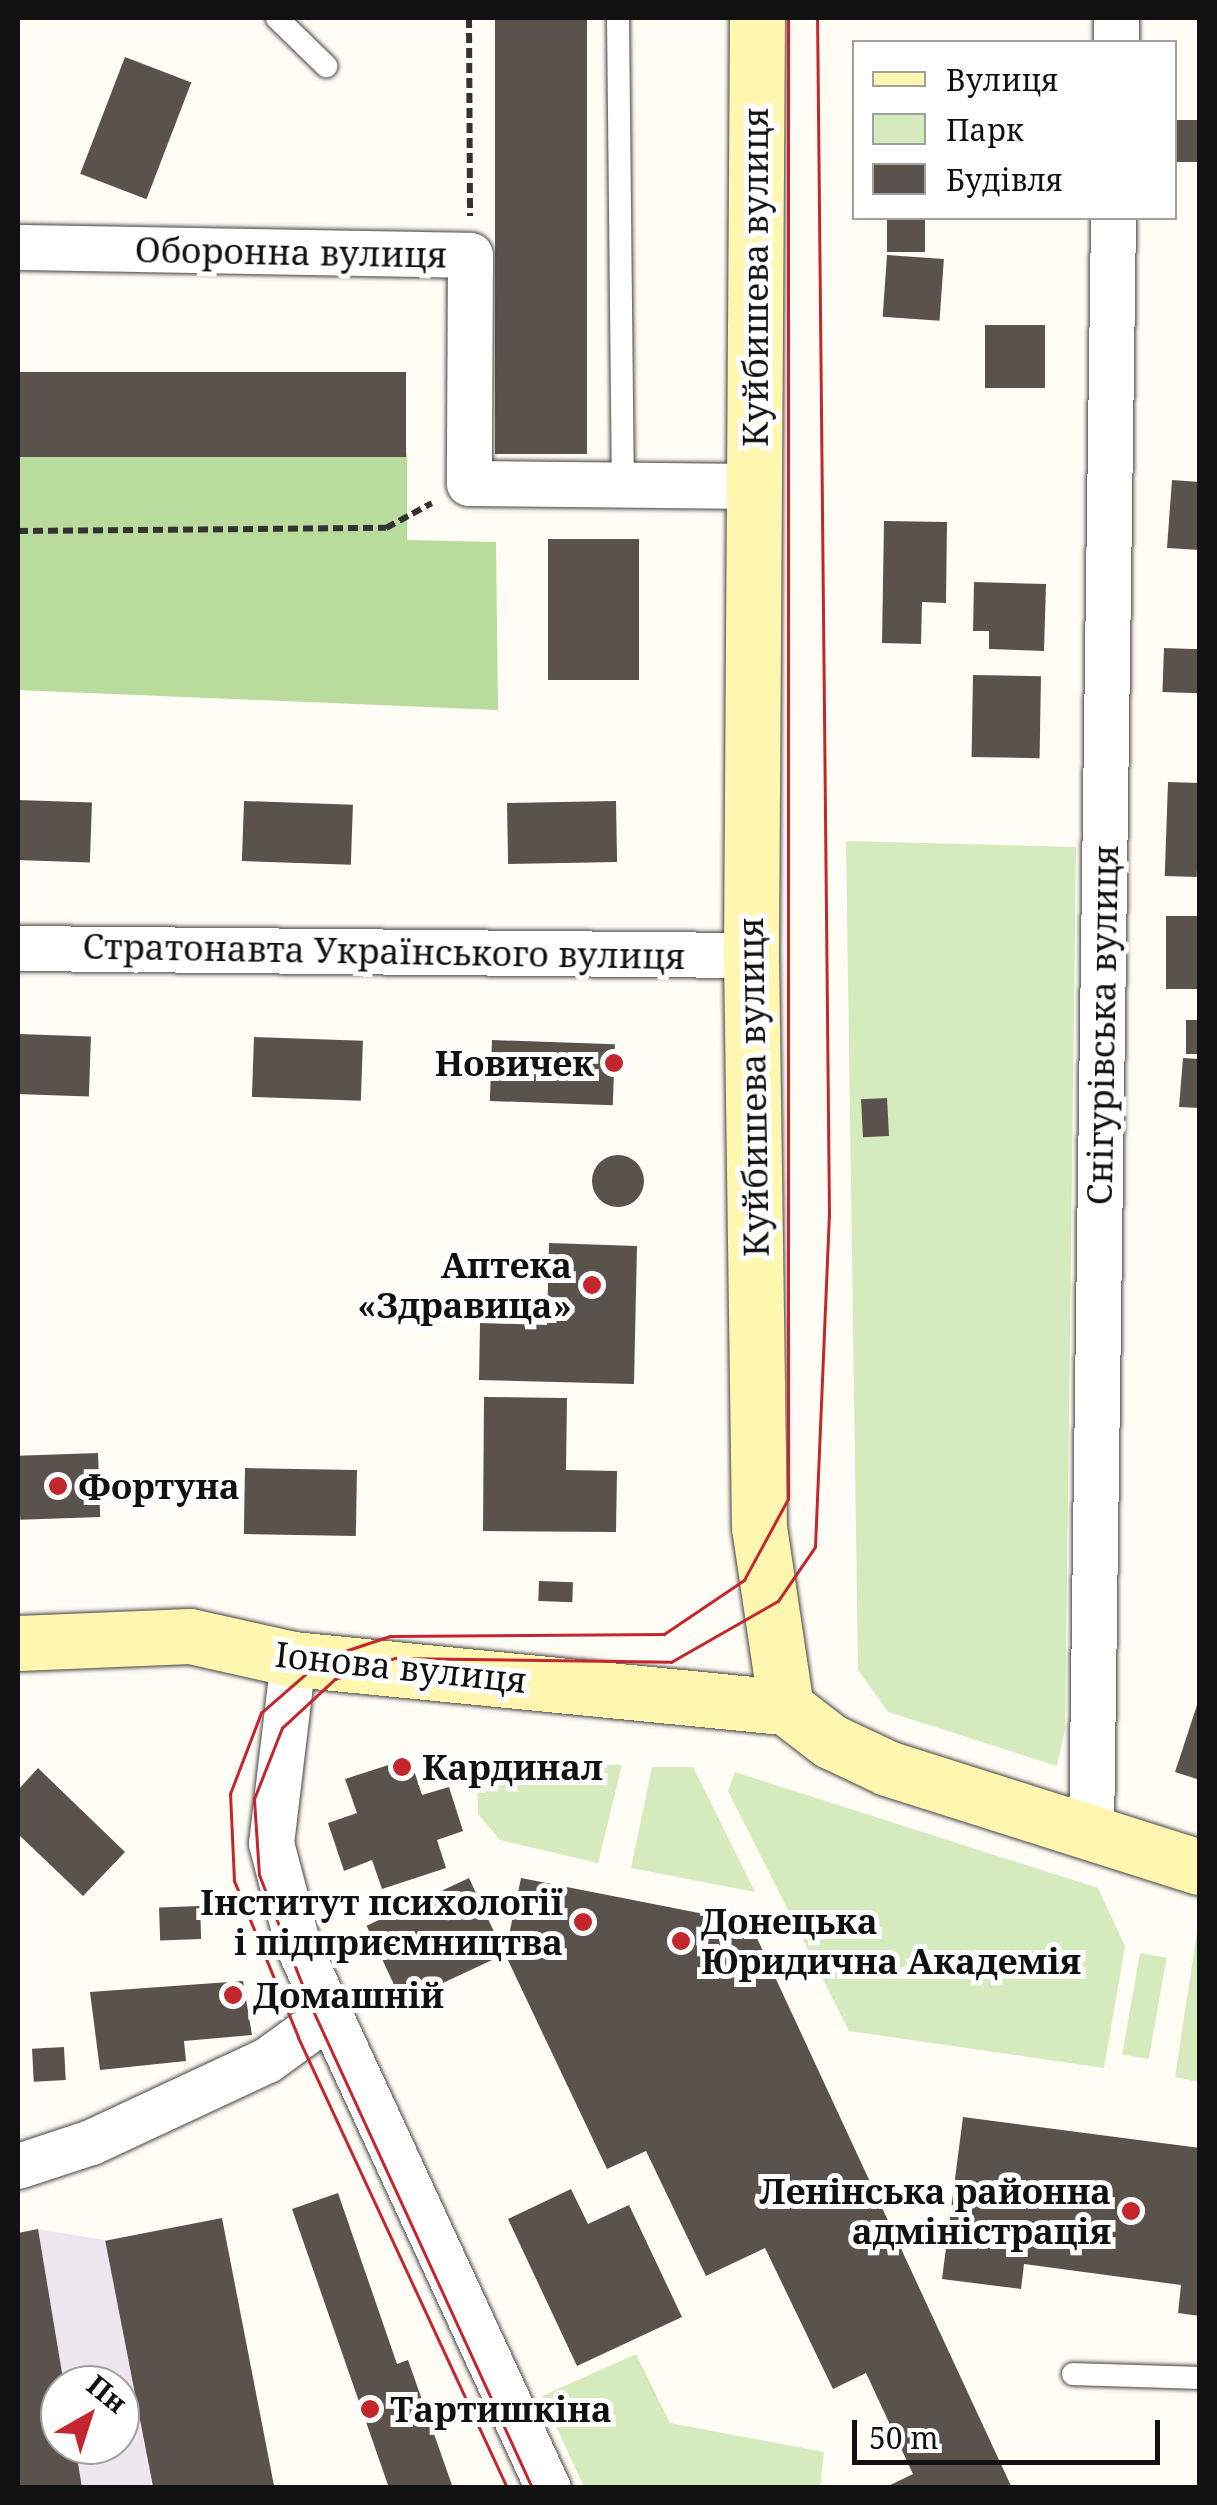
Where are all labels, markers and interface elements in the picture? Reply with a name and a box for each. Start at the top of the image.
legend [852,40,1177,220]
text: Вулиця [946,59,1058,100]
street label: Куйбишева вулиця [734,107,776,447]
text: Парк [946,109,1024,150]
text: Будівля [946,159,1063,200]
street label: Оборонна вулиця [134,228,448,276]
street label: Снігурівська вулиця [1078,844,1126,1206]
street label: Куйбишева вулиця [729,917,777,1257]
street label: Стратонавта Українського вулиця [82,925,686,977]
place label: Новичек [435,1042,594,1084]
marker: Новичек [603,1052,625,1074]
place label: Аптека «Здравица» [357,1244,572,1326]
marker: Аптека «Здравица» [581,1274,603,1296]
place label: Фортуна [78,1465,240,1507]
marker: Фортуна [47,1475,69,1497]
street label: Іонова вулиця [273,1633,529,1701]
place label: Кардинал [422,1746,603,1788]
marker: Кардинал [391,1756,413,1778]
place label: Інститут психології і підприємництва [200,1881,563,1963]
place label: Донецька Юридична Академія [701,1900,1081,1982]
marker: Інститут психології і підприємництва [572,1911,594,1933]
marker: Донецька Юридична Академія [670,1930,692,1952]
place label: Домашній [253,1974,444,2016]
marker: Домашній [222,1984,244,2006]
place label: Ленiнська районна адміністрація [759,2170,1111,2252]
marker: Ленiнська районна адміністрація [1120,2200,1142,2222]
north arrow [40,2365,140,2465]
text: Пн [80,2365,136,2421]
place label: Тартишкіна [390,2388,612,2430]
marker: Тартишкіна [359,2398,381,2420]
scale bar [857,2400,1164,2462]
text: 50 m [869,2417,939,2458]

